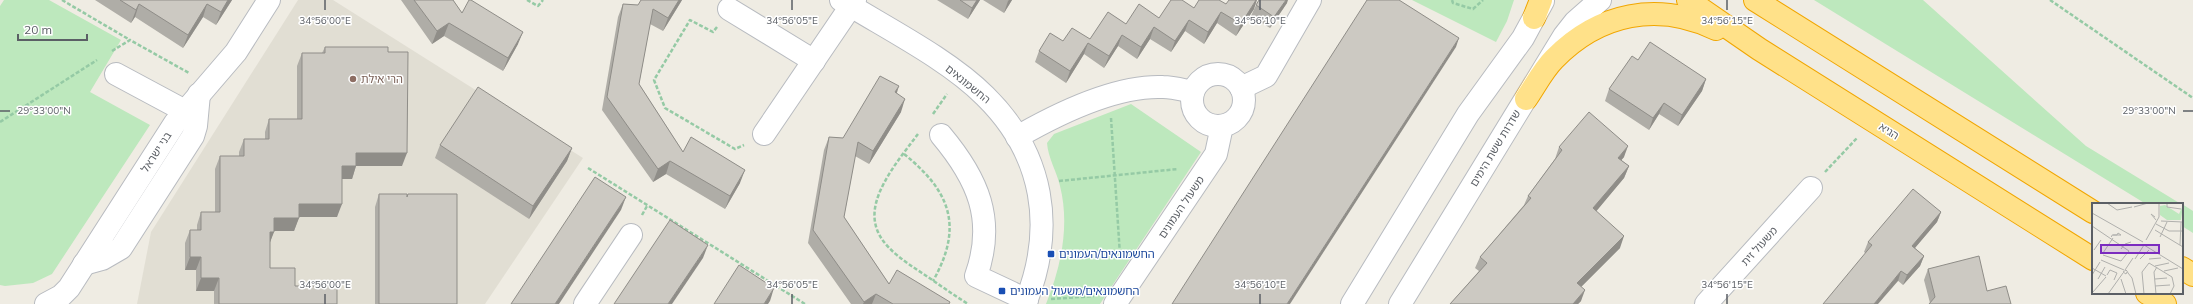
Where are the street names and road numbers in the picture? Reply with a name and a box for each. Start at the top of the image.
street label: החשמונאים [943,62,994,107]
street label: שדרות ששת הימים [1467,107,1523,189]
street label: הגיא [1876,120,1902,143]
street label: בני ישראל [138,129,174,175]
street label: משעול העמונים [1155,173,1207,241]
street label: משעול זית [1738,224,1780,268]

